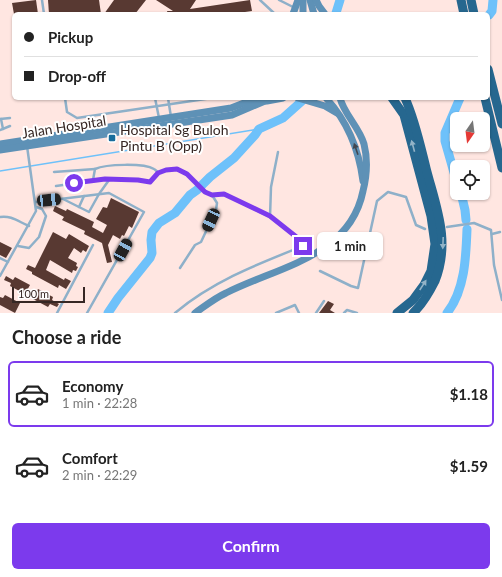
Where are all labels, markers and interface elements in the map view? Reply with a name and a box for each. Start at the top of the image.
text: Pickup [48,28,93,46]
text: Drop-off [48,67,106,85]
street label: Jalan Hospital [21,111,107,142]
north arrow [450,112,490,152]
map controls [450,112,490,200]
place label: Hospital Sg Buloh Pintu B (Opp) [120,121,229,154]
marker: Hospital Sg Buloh Pintu B (Opp) [107,133,117,143]
one-way arrow [409,140,415,153]
one-way arrow [353,143,359,155]
button: locate [450,160,490,200]
route start [65,174,83,192]
car [36,193,62,207]
car [200,207,222,233]
callout: 1 min [317,232,383,260]
car [112,237,134,263]
route end [294,237,312,255]
one-way arrow [439,237,446,249]
text: 1 min [334,238,366,254]
one-way arrow [420,279,427,291]
scale bar [12,285,85,304]
text: 100 m [18,287,49,300]
text: Choose a ride [12,326,121,348]
icon: car [14,376,50,412]
text: Economy [62,377,123,395]
text: $1.18 [450,385,488,403]
text: 1 min · 22:28 [62,395,137,411]
icon: car [14,448,50,484]
text: Comfort [62,449,118,467]
text: $1.59 [450,457,488,475]
text: 2 min · 22:29 [62,467,137,483]
button: Confirm [12,523,490,569]

